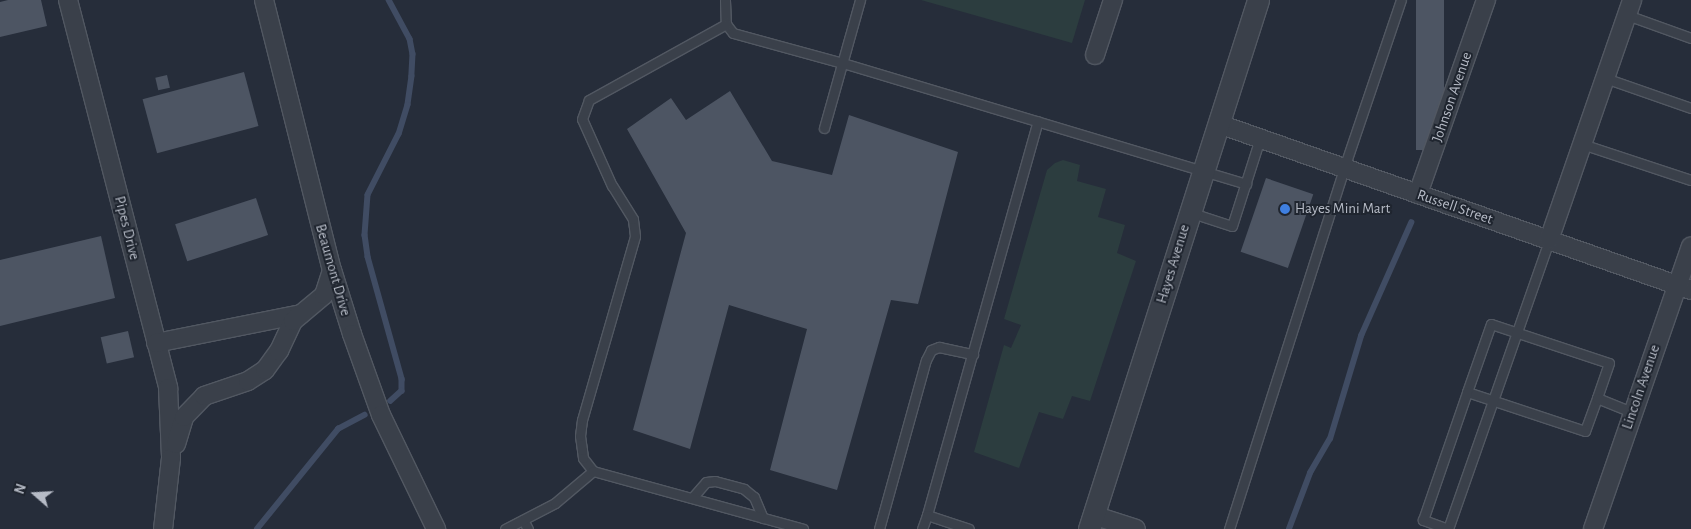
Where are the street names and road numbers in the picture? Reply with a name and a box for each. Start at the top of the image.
street label: Johnson Avenue [1428,50,1476,144]
street label: Russell Street [1415,186,1495,228]
street label: Pipes Drive [110,194,144,262]
street label: Beaumont Drive [311,222,355,318]
street label: Hayes Avenue [1152,222,1194,306]
street label: Lincoln Avenue [1618,342,1664,432]

